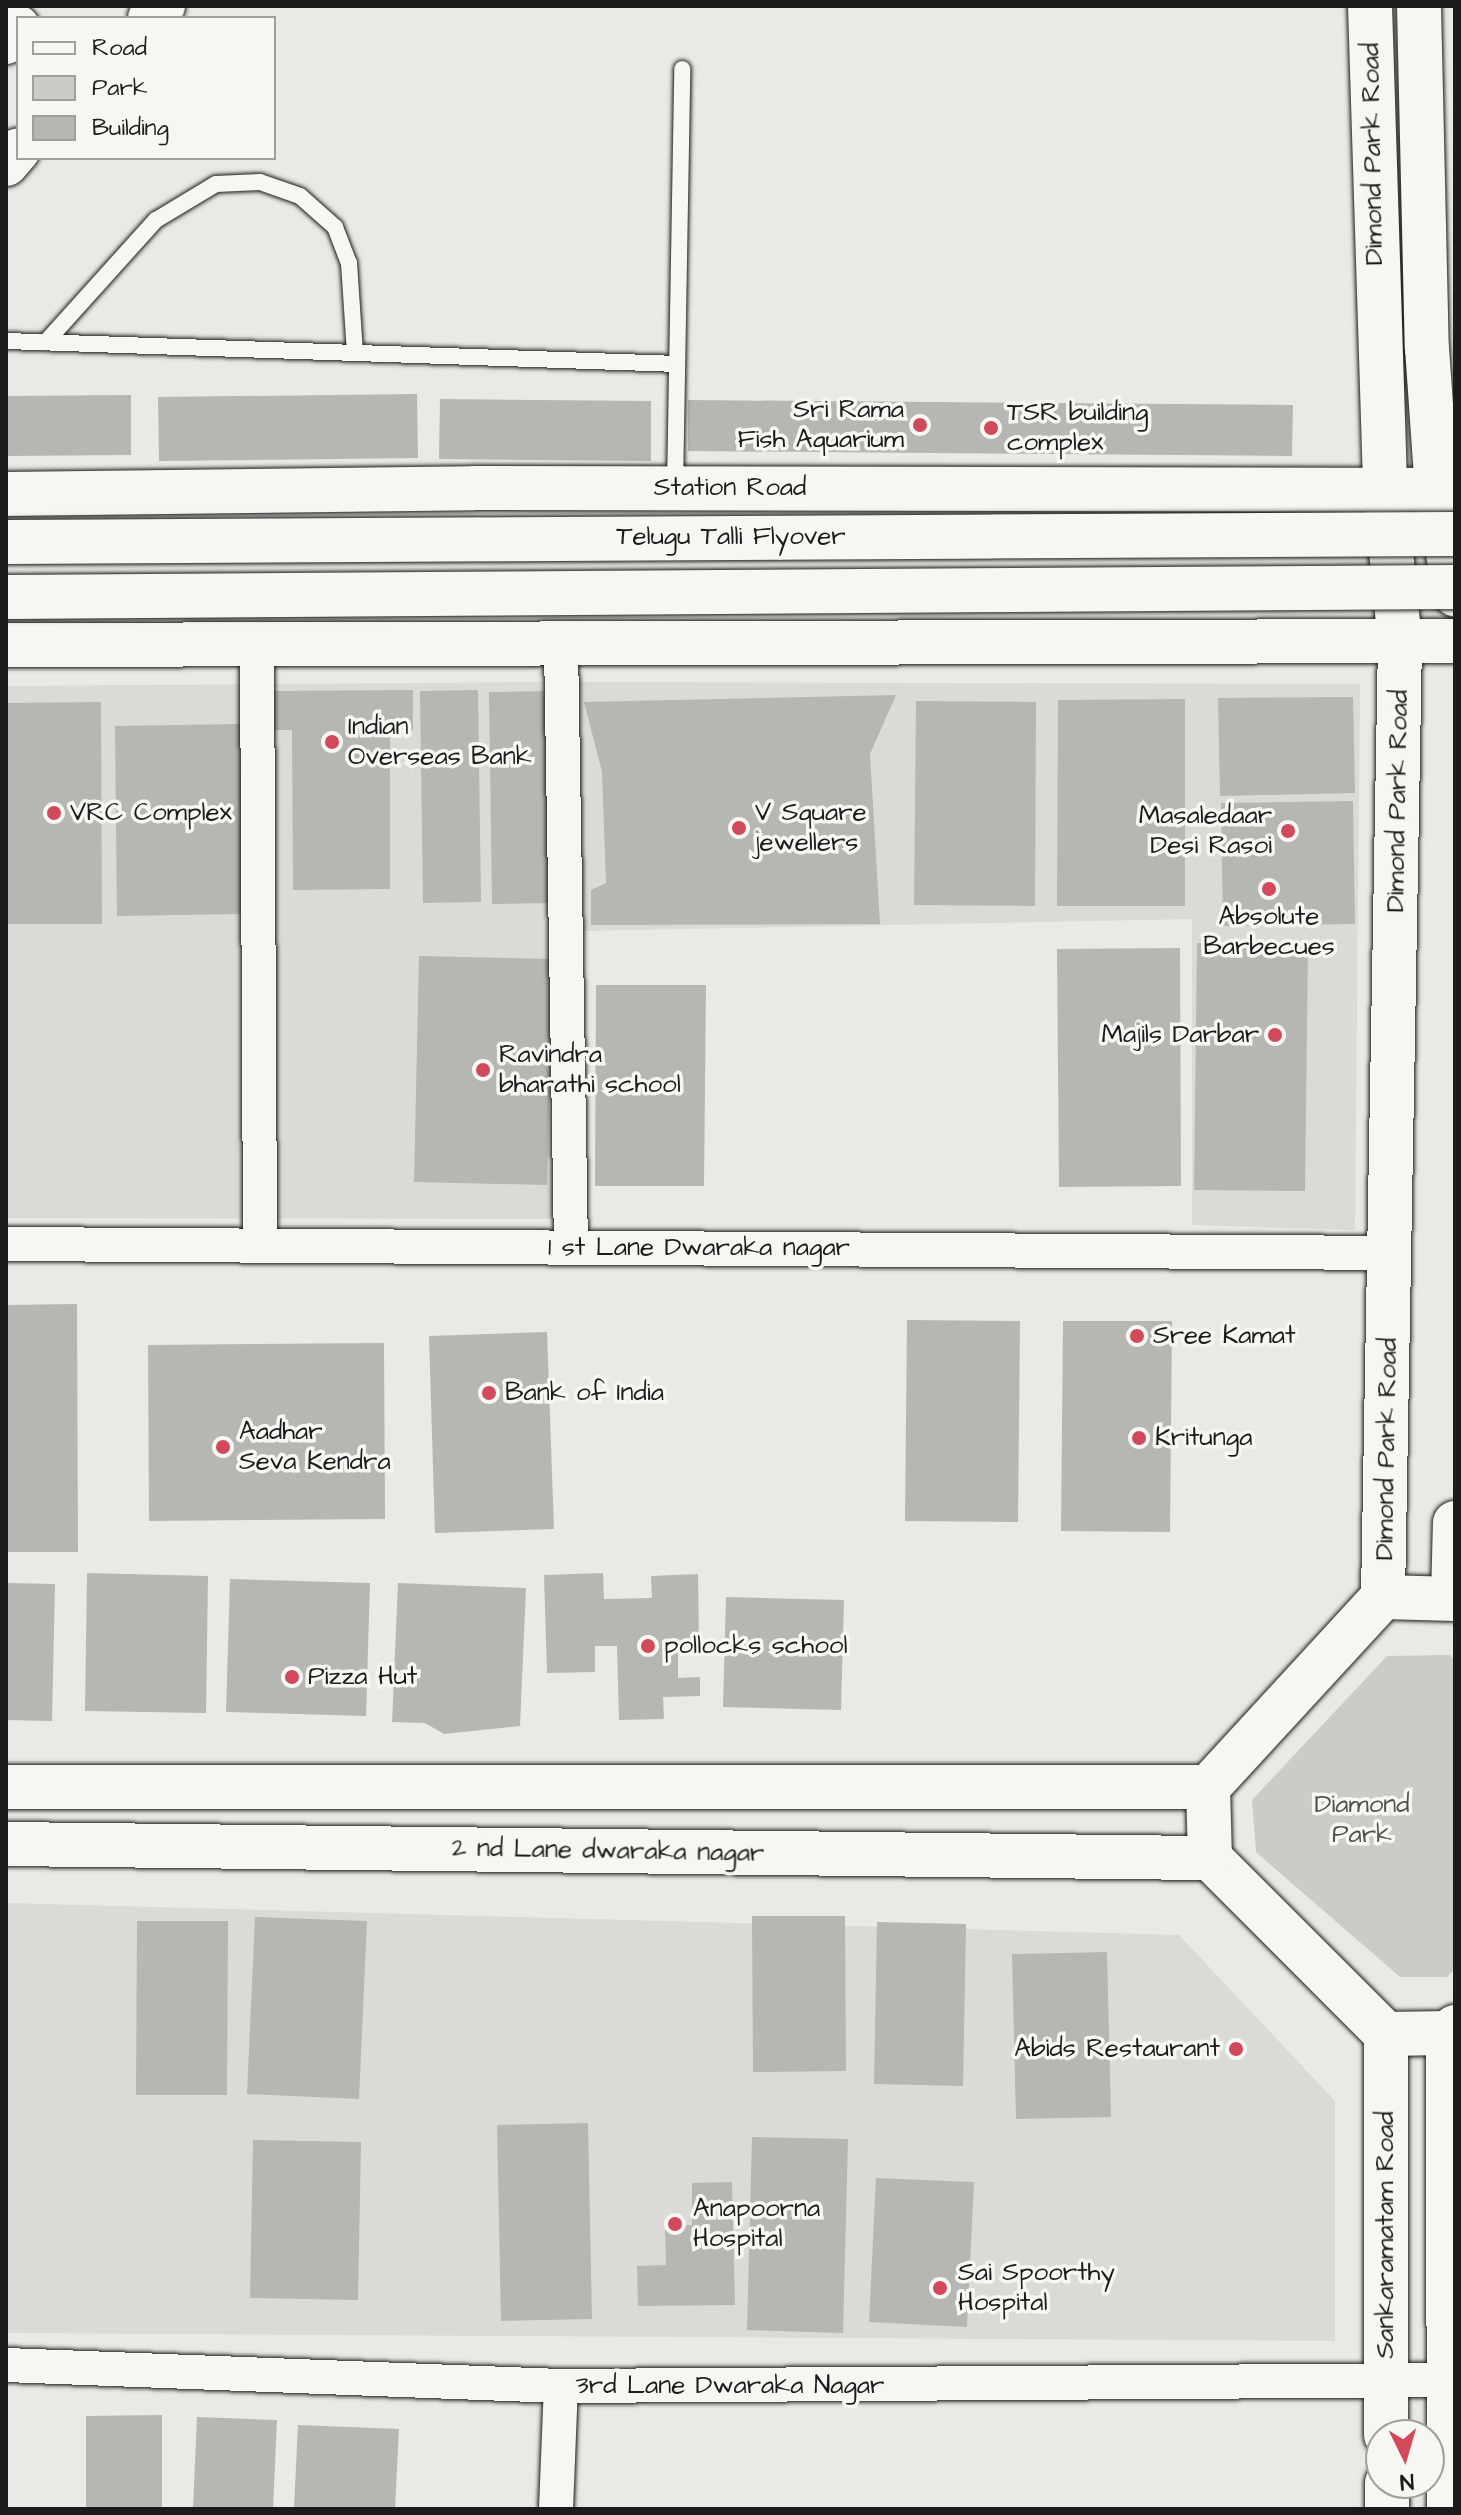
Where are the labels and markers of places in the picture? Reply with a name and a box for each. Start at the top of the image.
place label: Sri Rama Fish Aquarium [738,394,904,456]
place label: TSR building complex [1007,397,1148,458]
marker: Sri Rama Fish Aquarium [911,416,929,434]
marker: TSR building complex [982,419,1000,437]
place label: Indian Overseas Bank [348,711,532,772]
marker: Indian Overseas Bank [323,733,341,751]
place label: VRC Complex [70,797,232,829]
place label: V Square jewellers [755,797,867,858]
place label: Masaledaar Desi Rasoi [1139,800,1272,862]
marker: VRC Complex [45,804,63,822]
marker: V Square jewellers [730,819,748,837]
marker: Masaledaar Desi Rasoi [1279,822,1297,840]
marker: Absolute Barbecues [1260,880,1278,898]
place label: Absolute Barbecues [1203,901,1335,962]
place label: Majils Darbar [1102,1019,1259,1051]
marker: Majils Darbar [1266,1026,1284,1044]
place label: Ravindra bharathi school [499,1039,681,1100]
marker: Ravindra bharathi school [474,1061,492,1079]
place label: Sree Kamat [1153,1320,1296,1352]
marker: Sree Kamat [1128,1327,1146,1345]
place label: Bank of India [505,1377,664,1409]
marker: Bank of India [480,1384,498,1402]
place label: Aadhar Seva Kendra [239,1416,391,1478]
place label: Kritunga [1155,1422,1252,1454]
marker: Kritunga [1130,1429,1148,1447]
marker: Aadhar Seva Kendra [214,1438,232,1456]
place label: pollocks school [664,1630,847,1662]
marker: pollocks school [639,1637,657,1655]
place label: Pizza Hut [308,1661,417,1693]
marker: Pizza Hut [283,1668,301,1686]
place label: Abids Restaurant [1014,2033,1220,2065]
marker: Abids Restaurant [1227,2040,1245,2058]
place label: Anapoorna Hospital [693,2193,820,2254]
marker: Anapoorna Hospital [664,2213,686,2235]
place label: Sai Spoorthy Hospital [958,2257,1115,2318]
marker: Sai Spoorthy Hospital [929,2277,951,2299]

